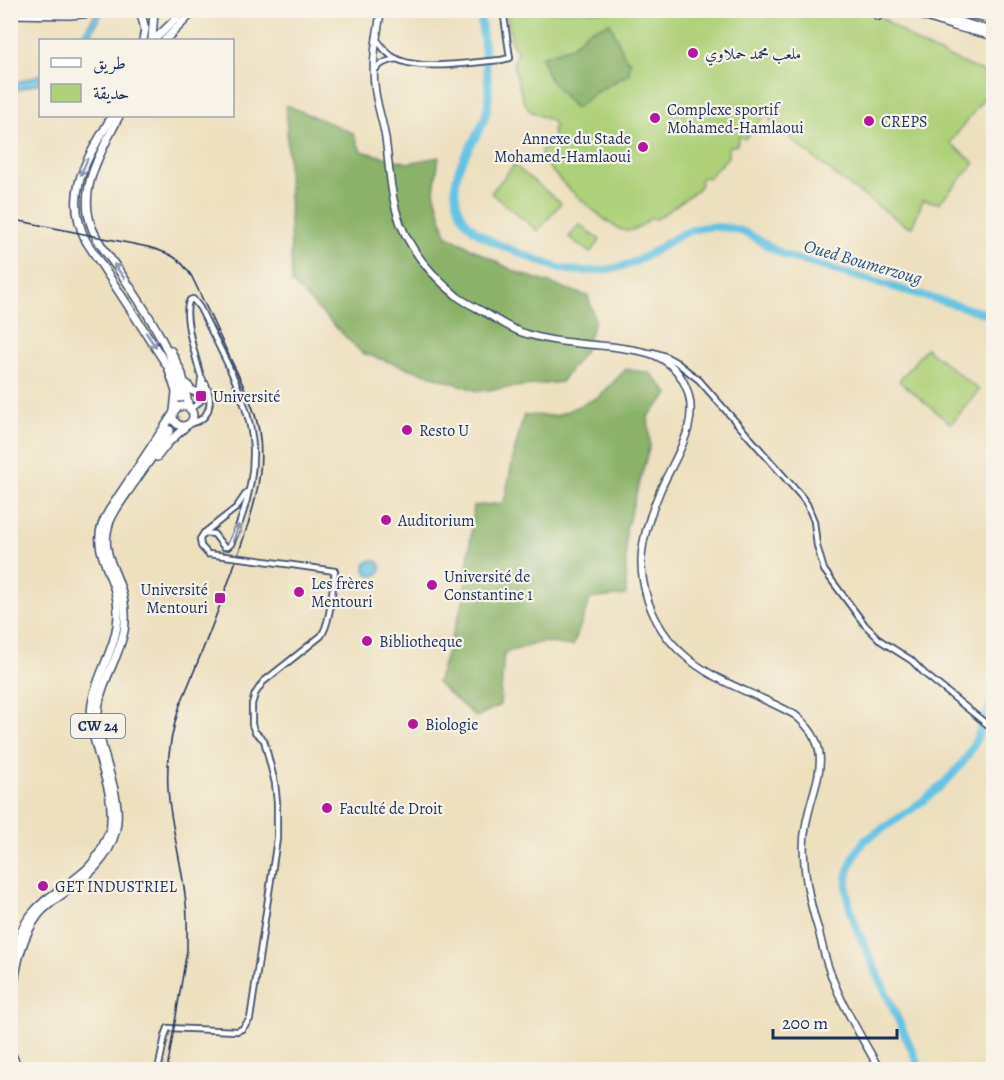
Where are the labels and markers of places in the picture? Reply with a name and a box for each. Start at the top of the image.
place label: ملعب محمد حملاوي [705,43,801,66]
marker: ملعب محمد حملاوي [686,46,700,60]
place label: Complexe sportif Mohamed-Hamlaoui [667,99,804,139]
marker: Complexe sportif Mohamed-Hamlaoui [648,111,662,125]
place label: CREPS [881,111,928,133]
marker: CREPS [862,114,876,128]
place label: Annexe du Stade Mohamed-Hamlaoui [494,128,631,168]
marker: Annexe du Stade Mohamed-Hamlaoui [636,140,650,154]
place label: Université [213,386,280,408]
marker: Université [194,389,208,403]
place label: Resto U [419,420,469,442]
marker: Resto U [400,423,414,437]
place label: Auditorium [397,510,475,532]
marker: Auditorium [379,513,393,527]
place label: Université de Constantine 1 [444,566,533,606]
place label: Les frères Mentouri [311,573,374,613]
marker: Université de Constantine 1 [425,578,439,592]
place label: Université Mentouri [141,579,208,619]
marker: Les frères Mentouri [292,585,306,599]
marker: Université Mentouri [213,591,227,605]
place label: Bibliotheque [379,631,463,653]
marker: Bibliotheque [360,634,374,648]
place label: Biologie [425,714,478,736]
marker: Biologie [406,717,420,731]
place label: Faculté de Droit [339,798,443,820]
marker: Faculté de Droit [320,801,334,815]
place label: GET INDUSTRIEL [55,876,178,898]
marker: GET INDUSTRIEL [36,879,50,893]

